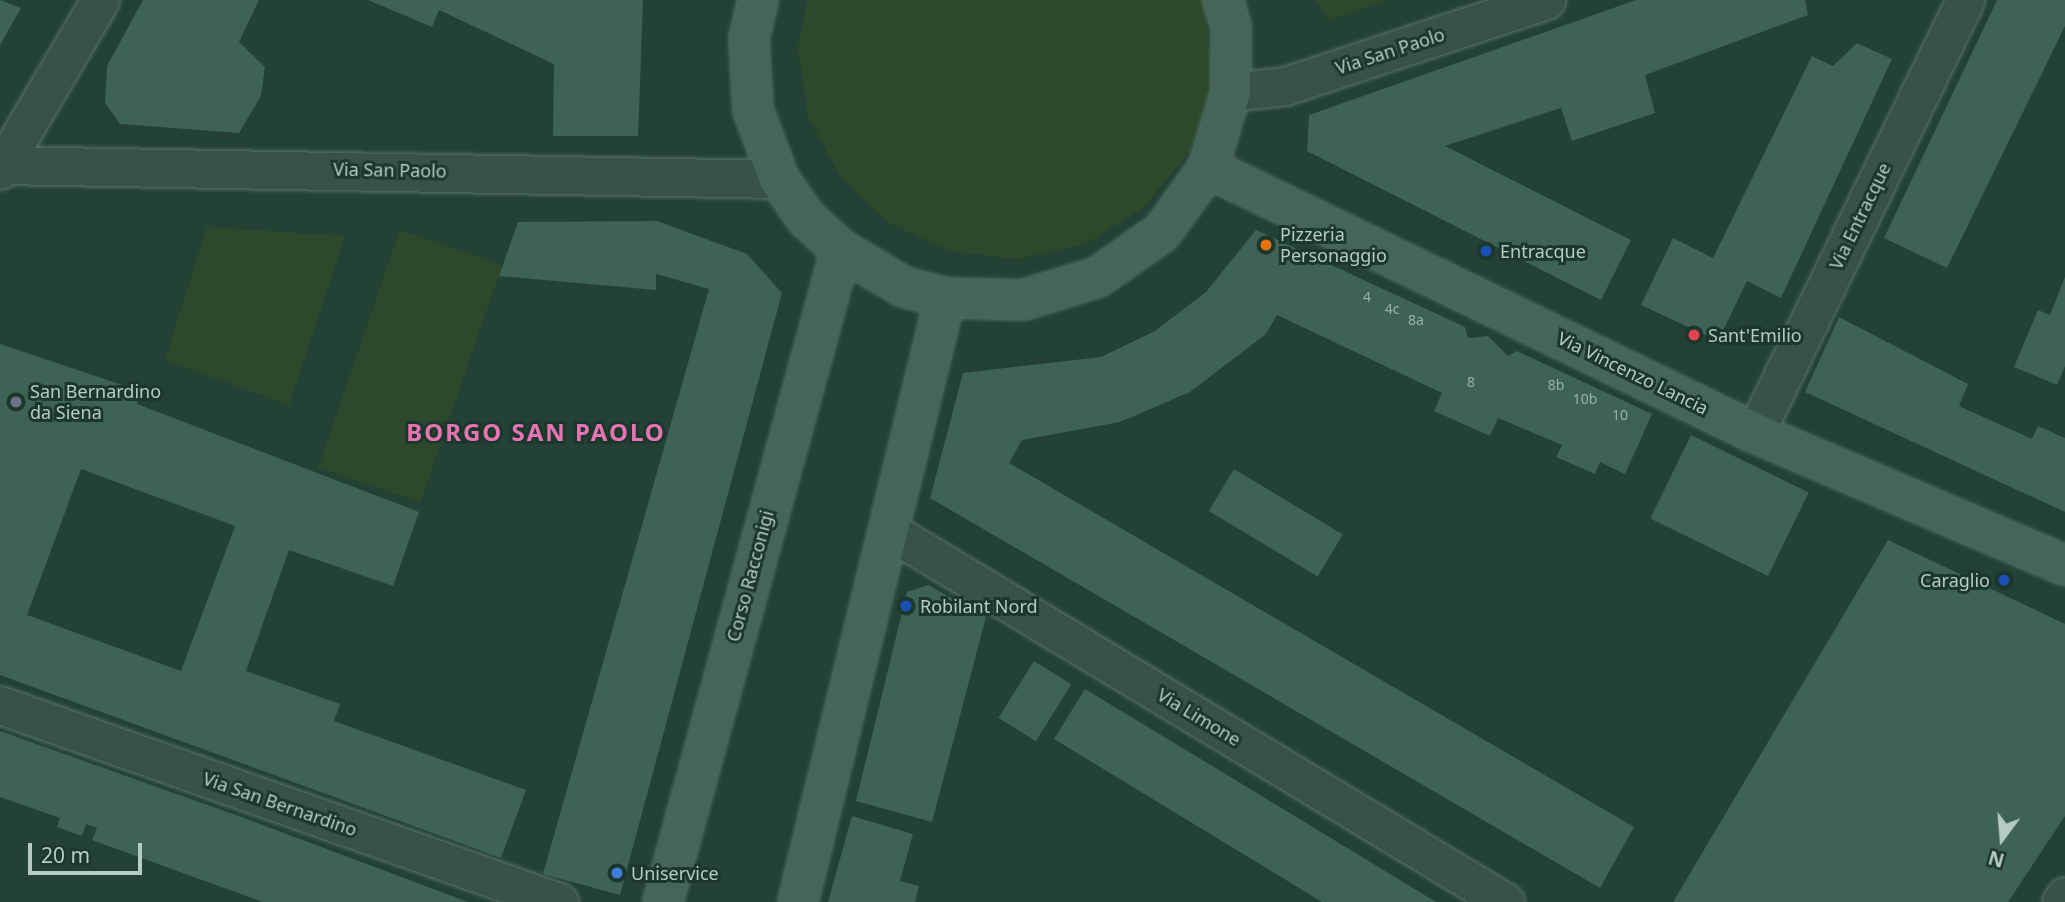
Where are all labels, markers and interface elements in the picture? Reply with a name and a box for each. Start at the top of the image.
street label: Via San Paolo [1333,23,1447,79]
street label: Via San Paolo [333,158,447,182]
street label: Via Entracque [1825,159,1895,273]
place label: Pizzeria Personaggio [1280,224,1387,266]
marker: Pizzeria Personaggio [1258,237,1274,253]
place label: Entracque [1500,240,1586,262]
marker: Entracque [1478,243,1494,259]
house number: 4 [1363,289,1371,305]
house number: 4c [1385,301,1399,317]
house number: 8a [1408,312,1424,328]
place label: Sant'Emilio [1708,324,1802,346]
street label: Via Vincenzo Lancia [1554,327,1712,419]
marker: Sant'Emilio [1686,327,1702,343]
house number: 8 [1467,374,1475,390]
house number: 8b [1548,377,1564,393]
place label: San Bernardino da Siena [30,381,161,424]
house number: 10b [1573,391,1597,407]
marker: San Bernardino da Siena [8,394,24,410]
house number: 10 [1612,407,1628,423]
district label: BORGO SAN PAOLO [408,418,664,446]
street label: Corso Racconigi [722,508,778,644]
place label: Caraglio [1920,569,1990,591]
marker: Caraglio [1996,572,2012,588]
place label: Robilant Nord [920,595,1038,617]
marker: Robilant Nord [898,598,914,614]
street label: Via Limone [1153,684,1245,750]
street label: Via San Bernardino [200,768,360,840]
north arrow [1967,804,2037,874]
scale bar [32,828,145,872]
text: 20 m [41,841,90,869]
text: N [1985,845,2007,874]
place label: Uniservice [631,862,719,884]
marker: Uniservice [609,865,625,881]

